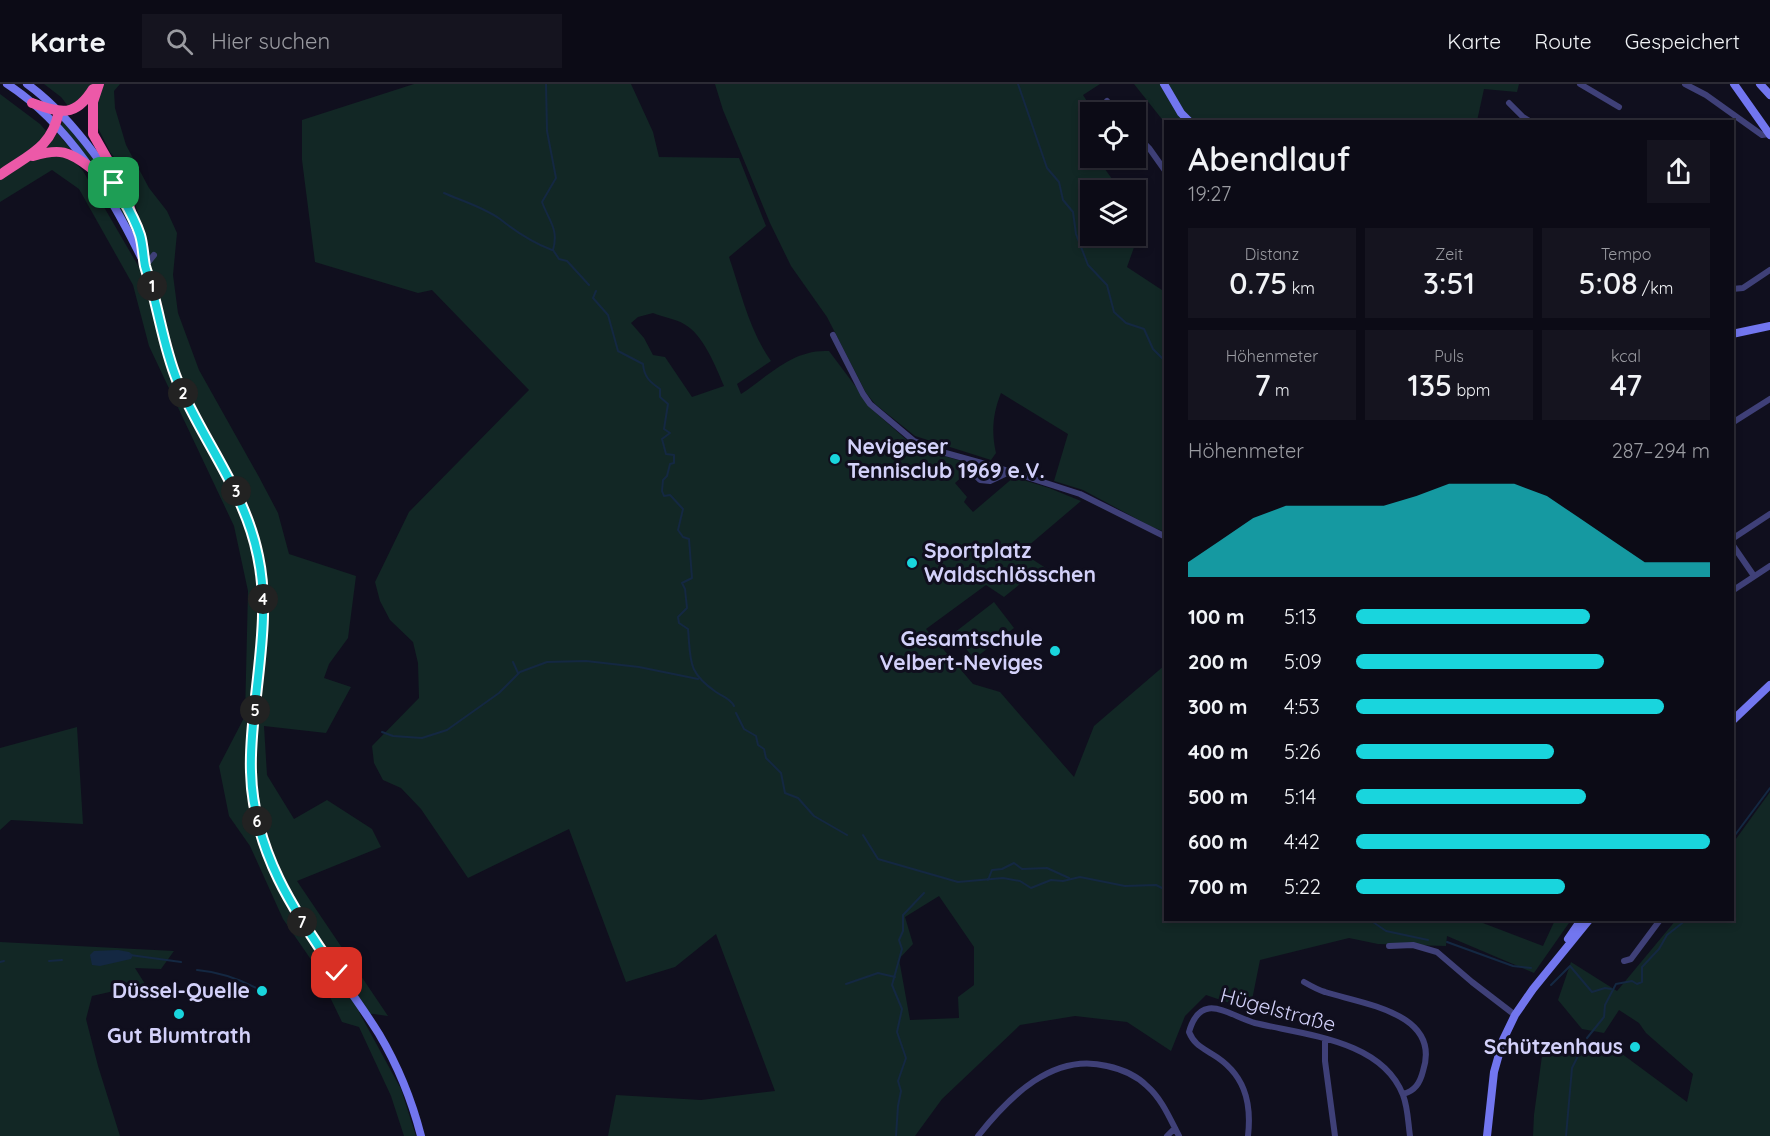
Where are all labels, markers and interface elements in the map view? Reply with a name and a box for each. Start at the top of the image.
search box [142,14,562,68]
text: Karte [30,24,106,59]
icon: search [163,25,196,58]
text: Hier suchen [211,27,330,55]
text: Karte [1447,28,1501,54]
text: Route [1534,28,1592,54]
text: Gespeichert [1625,28,1740,54]
map controls [1080,102,1146,246]
button: locate [1080,102,1146,168]
text: Abendlauf [1188,138,1350,179]
button: share [1647,140,1710,203]
pin [88,157,139,208]
icon: arrive [97,166,130,199]
button: layers [1080,180,1146,246]
text: 19:27 [1188,181,1231,206]
text: Distanz [1245,244,1299,264]
text: Zeit [1435,244,1463,264]
text: Tempo [1601,244,1651,264]
text: 0.75 [1229,264,1287,302]
text: 3:51 [1423,264,1475,302]
text: 5:08 [1579,264,1638,302]
pin: 1 [137,271,167,301]
text: 1 [149,276,155,296]
text: km [1287,278,1315,298]
text: /km [1638,278,1673,298]
text: Höhenmeter [1226,346,1318,366]
text: Puls [1434,346,1464,366]
text: kcal [1611,346,1641,366]
text: 7 [1254,366,1271,404]
text: 135 [1408,366,1452,404]
text: 47 [1610,366,1642,404]
pin: 2 [168,378,198,408]
text: m [1271,380,1290,400]
text: bpm [1452,380,1490,400]
text: 2 [178,383,188,403]
place label: Nevigeser Tennisclub 1969 e.V. [847,433,1045,483]
text: Höhenmeter [1188,438,1304,463]
text: 287–294 m [1612,438,1710,463]
marker: Nevigeser Tennisclub 1969 e.V. [828,452,842,466]
pin: 3 [221,476,251,506]
text: 3 [232,481,240,501]
place label: Sportplatz Waldschlösschen [924,537,1096,587]
marker: Sportplatz Waldschlösschen [905,556,919,570]
pin: 4 [248,584,278,614]
text: 4 [258,589,268,609]
text: 100 m [1188,604,1244,629]
text: 5:13 [1284,604,1317,629]
place label: Gesamtschule Velbert-Neviges [880,625,1043,675]
marker: Gesamtschule Velbert-Neviges [1048,644,1062,658]
text: 200 m [1188,649,1248,674]
text: 5:09 [1284,649,1322,674]
text: 300 m [1188,694,1247,719]
text: 4:53 [1284,694,1320,719]
pin: 5 [240,695,270,725]
text: 5 [250,700,260,720]
text: 400 m [1188,739,1248,764]
text: 5:26 [1284,739,1320,764]
text: 500 m [1188,784,1248,809]
text: 5:14 [1284,784,1316,809]
pin: 6 [242,806,272,836]
text: 6 [253,811,261,831]
text: 600 m [1188,829,1248,854]
text: 4:42 [1284,829,1320,854]
text: 700 m [1188,874,1248,899]
text: 5:22 [1284,874,1321,899]
pin: 7 [287,907,317,937]
text: 7 [298,912,306,932]
pin [311,947,362,998]
icon: check [320,956,353,989]
place label: Düssel-Quelle [112,977,250,1003]
street label: Hügelstraße [1218,981,1339,1037]
marker: Düssel-Quelle [255,984,269,998]
marker: Gut Blumtrath [172,1007,186,1021]
place label: Gut Blumtrath [107,1022,251,1048]
place label: Schützenhaus [1484,1033,1623,1059]
marker: Schützenhaus [1628,1040,1642,1054]

